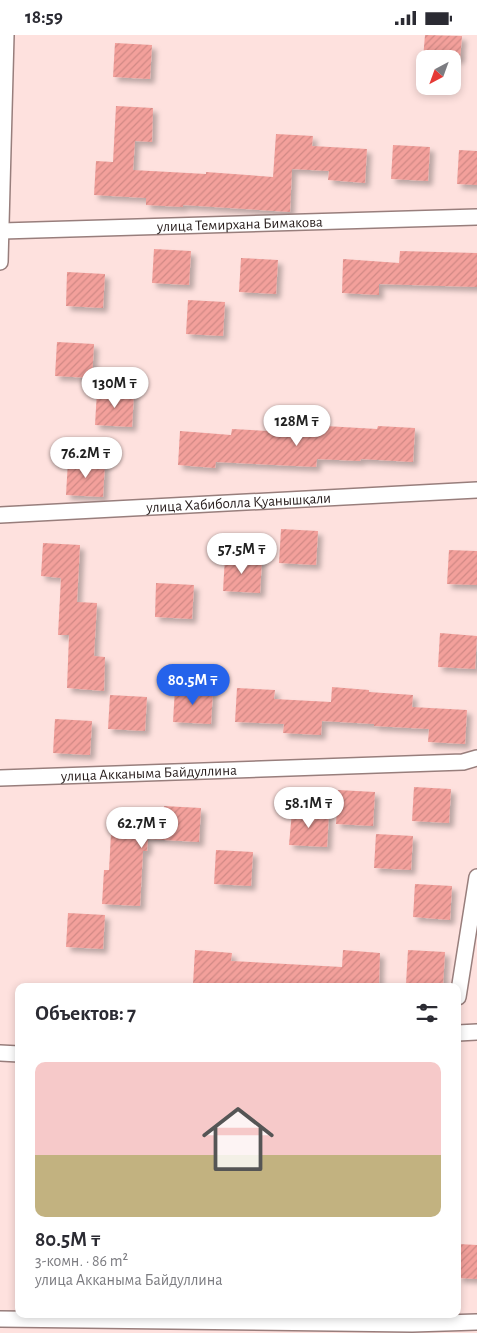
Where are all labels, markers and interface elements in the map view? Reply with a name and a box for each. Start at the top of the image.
text: 18:59 [25,8,63,27]
north arrow [416,50,461,95]
map controls [416,50,461,95]
street label: улица Темирхана Бимакова [156,215,323,234]
pin: 130M ₸ [74,367,156,409]
text: 130M ₸ [93,375,137,391]
pin: 128M ₸ [256,405,338,447]
text: 128M ₸ [274,413,320,429]
pin: 76.2M ₸ [40,437,132,479]
text: 76.2M ₸ [61,445,111,461]
street label: улица Хабиболла Қуанышқали [145,491,331,515]
pin: 57.5M ₸ [196,533,288,575]
text: 57.5M ₸ [218,541,266,557]
pin: 80.5M ₸ [147,663,239,706]
text: 80.5M ₸ [168,672,218,688]
street label: улица Акканыма Байдуллина [60,763,237,784]
pin: 58.1M ₸ [263,787,355,829]
text: 58.1M ₸ [285,795,333,811]
pin: 62.7M ₸ [96,807,188,849]
text: 62.7M ₸ [117,815,167,831]
icon: filters [413,999,441,1027]
text: Объектов: 7 [35,1003,136,1024]
icon: home [193,1094,283,1184]
text: 80.5M ₸ [35,1229,102,1250]
text: 3-комн. · 86 m² [35,1253,128,1269]
text: улица Акканыма Байдуллина [35,1272,223,1288]

